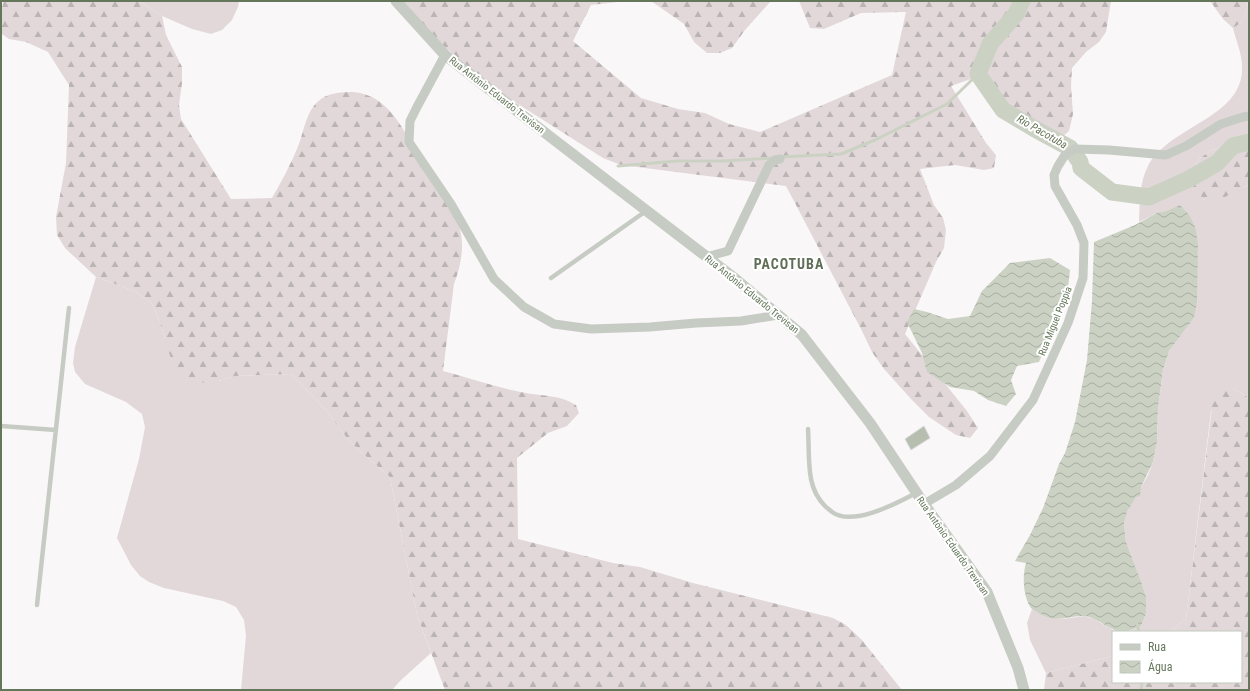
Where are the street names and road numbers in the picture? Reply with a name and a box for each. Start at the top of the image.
street label: Rua Antônio Eduardo Trevisan [447,54,547,136]
street label: Rua Antônio Eduardo Trevisan [703,253,801,335]
street label: Rua Miguel Poppia [1036,285,1074,357]
street label: Rua Antônio Eduardo Trevisan [915,495,991,598]

